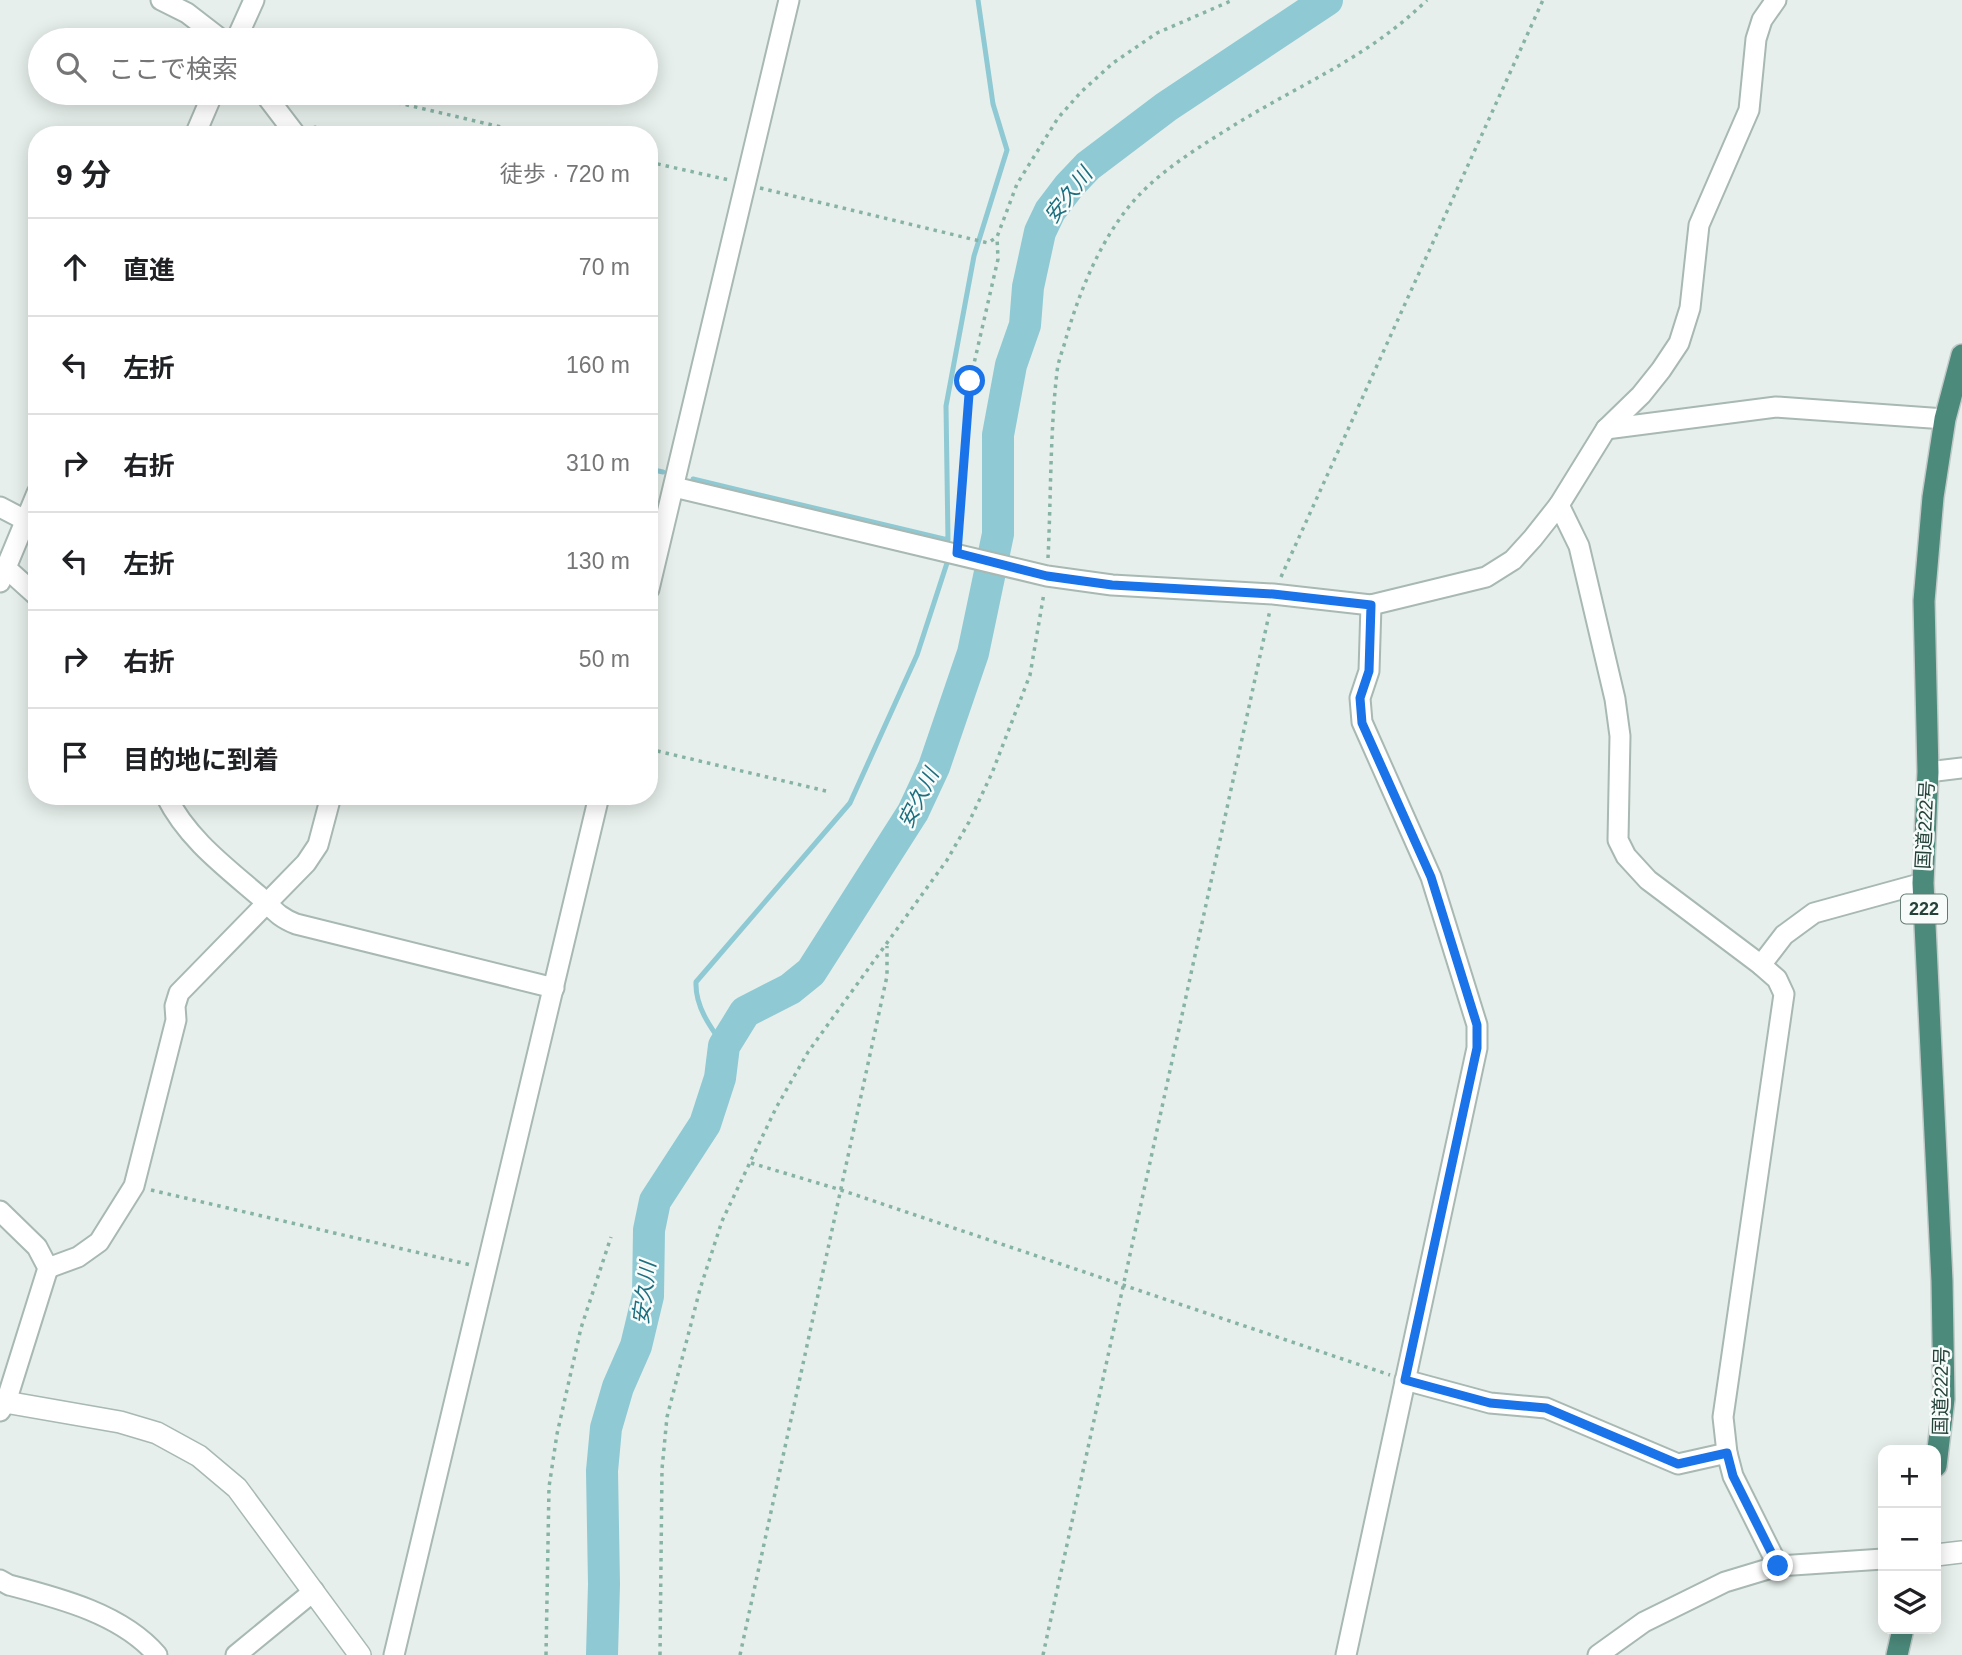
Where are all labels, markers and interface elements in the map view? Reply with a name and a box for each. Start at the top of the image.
search box [28,28,658,105]
icon: search [52,48,90,86]
text: ここで検索 [108,54,238,84]
text: 9 分 [56,158,111,191]
text: 徒歩 · 720 m [500,161,630,187]
water label: 安久川 [1040,162,1098,227]
icon: ahead [56,248,94,286]
text: 70 m [579,254,630,280]
text: 直進 [123,255,175,285]
icon: left [56,346,94,384]
text: 160 m [566,352,630,378]
text: 左折 [123,353,175,383]
route start [954,365,985,396]
icon: right [56,444,94,482]
text: 310 m [566,450,630,476]
text: 右折 [123,451,175,481]
icon: left [56,542,94,580]
text: 130 m [566,548,630,574]
text: 左折 [123,549,175,579]
icon: right [56,640,94,678]
text: 50 m [579,646,630,672]
text: 右折 [123,647,175,677]
icon: arrive [56,738,94,776]
text: 目的地に到着 [123,745,279,775]
water label: 安久川 [893,763,943,831]
street label: 国道222号 [1912,780,1938,870]
road number: 222 [1901,894,1947,924]
water label: 安久川 [629,1258,659,1326]
street label: 国道222号 [1930,1346,1952,1436]
map controls [1878,1445,1941,1634]
button: + [1878,1445,1941,1508]
button: − [1878,1508,1941,1571]
route end [1762,1550,1793,1581]
button: layers [1878,1571,1941,1634]

